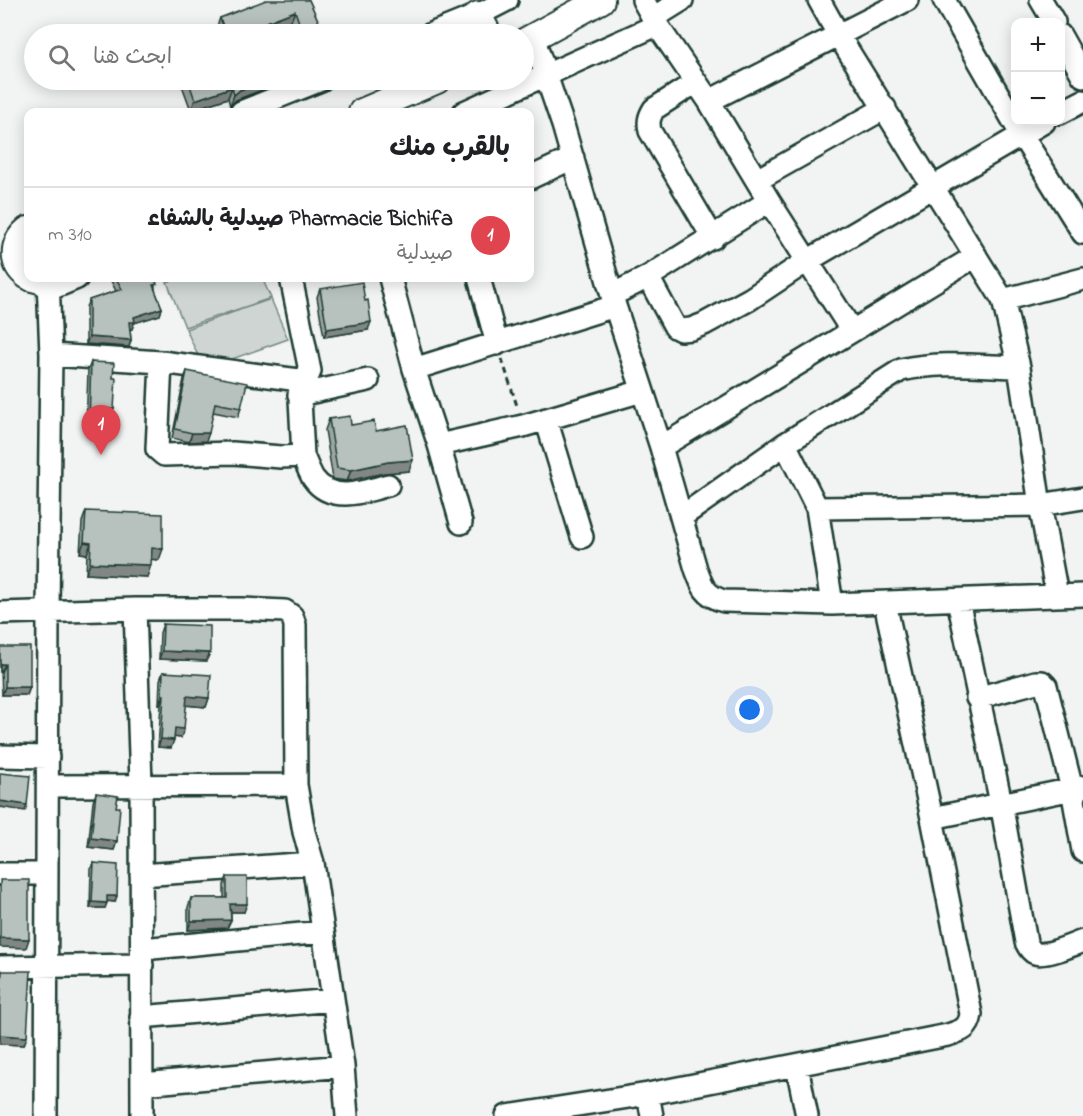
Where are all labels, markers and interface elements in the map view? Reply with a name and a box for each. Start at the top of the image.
map controls [1011,18,1065,126]
button: + [1011,18,1065,72]
search box [24,24,534,90]
icon: search [45,41,78,74]
text: ابحث هنا [93,42,172,74]
button: − [1011,72,1065,126]
text: بالقرب منك [389,130,510,168]
text: Pharmacie Bichifa صيدلية بالشفاء [147,204,453,236]
text: 310 m [48,221,92,250]
text: 1 [487,221,494,250]
text: صيدلية [397,240,453,269]
pin: 1 [82,406,120,455]
your location [735,695,764,724]

